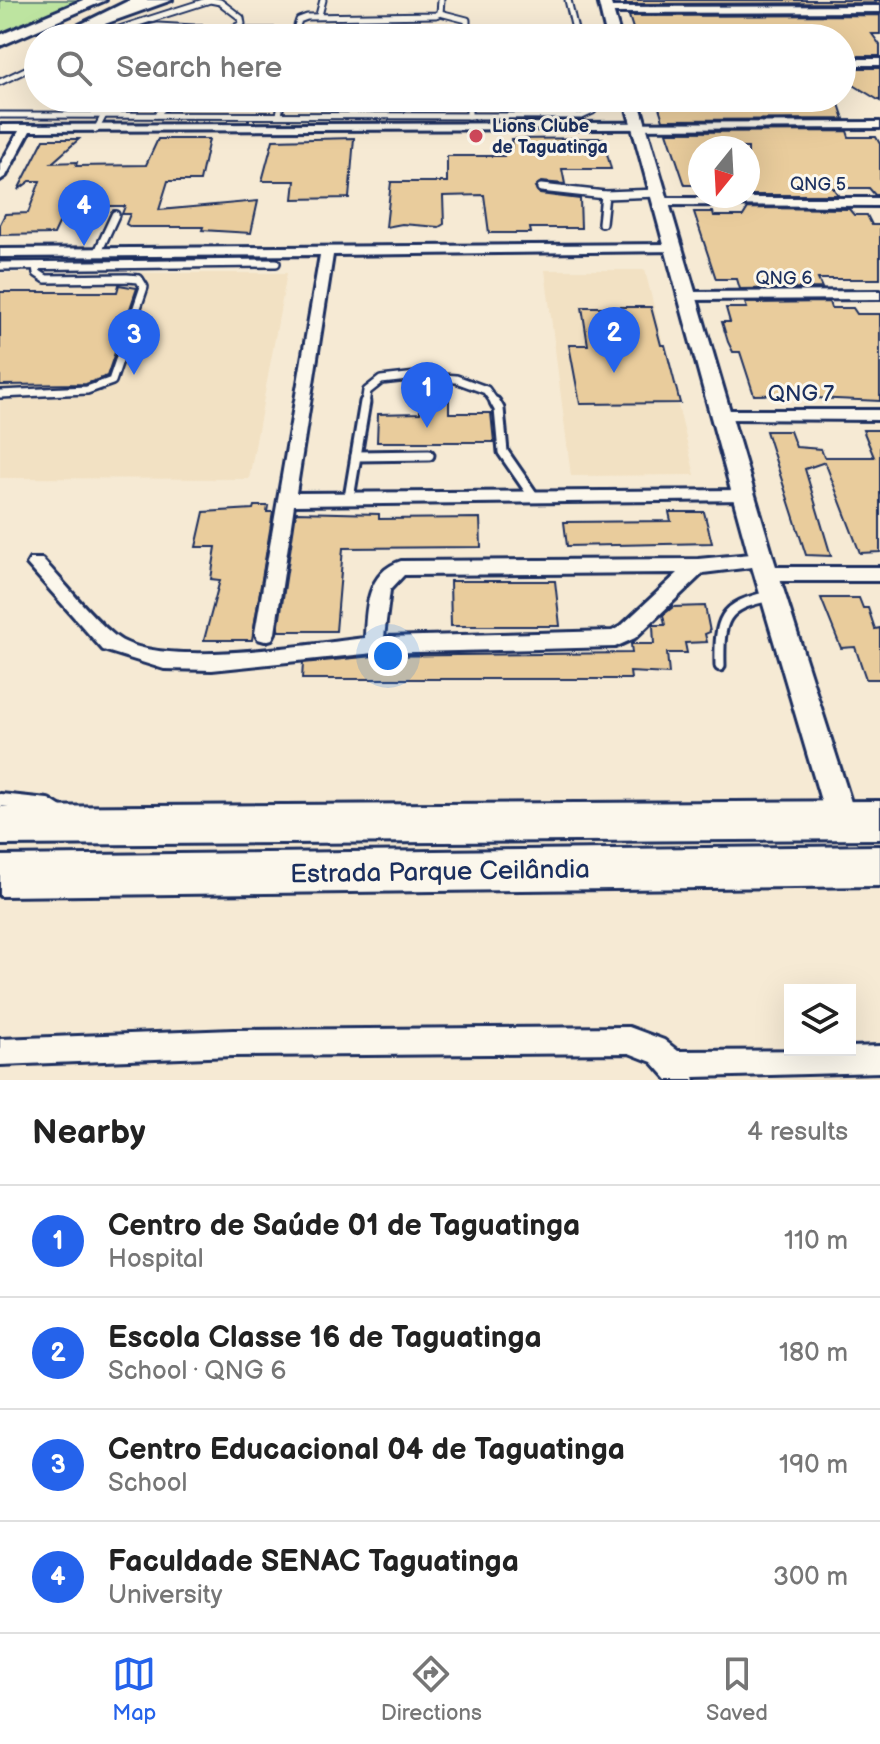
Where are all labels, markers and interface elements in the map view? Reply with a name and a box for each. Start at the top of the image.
search box [24,24,856,112]
icon: search [52,46,96,90]
text: Search here [116,50,282,86]
place label: Lions Clube de Taguatinga [492,116,608,158]
marker: Lions Clube de Taguatinga [467,127,485,145]
north arrow [688,136,760,208]
street label: QNG 5 [790,174,846,195]
pin: 4 [58,180,110,246]
street label: QNG 6 [756,268,812,289]
pin: 2 [588,307,640,373]
pin: 3 [108,309,160,375]
pin: 1 [401,362,453,428]
street label: QNG 7 [768,381,834,408]
your location [368,636,408,676]
street label: Estrada Parque Ceilândia [290,854,590,891]
map controls [784,984,856,1056]
button: layers [784,984,856,1056]
text: Nearby [32,1112,146,1153]
text: 4 results [747,1117,848,1148]
text: Centro de Saúde 01 de Taguatinga [108,1208,580,1244]
text: 1 [53,1226,63,1257]
text: 110 m [784,1226,848,1257]
text: Hospital [108,1244,204,1275]
text: Escola Classe 16 de Taguatinga [108,1320,542,1356]
text: 2 [50,1338,66,1369]
text: 180 m [779,1338,848,1369]
text: School · QNG 6 [108,1356,286,1387]
text: Centro Educacional 04 de Taguatinga [108,1432,625,1468]
text: 3 [50,1450,66,1481]
text: 190 m [779,1450,848,1481]
text: School [108,1468,187,1499]
text: Faculdade SENAC Taguatinga [108,1544,519,1580]
text: 4 [50,1562,66,1593]
text: 300 m [773,1562,848,1593]
text: University [108,1580,223,1611]
tab: Map [112,1652,156,1727]
tab: Directions [381,1652,482,1727]
tab: Saved [706,1652,768,1727]

